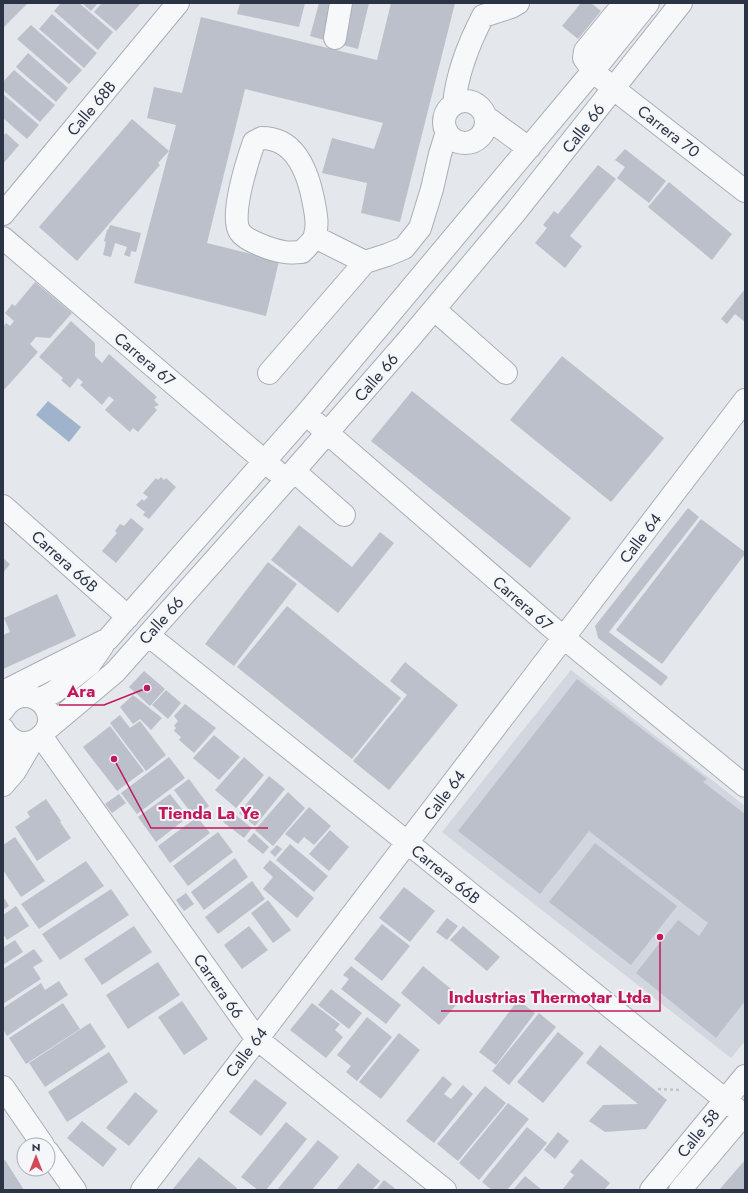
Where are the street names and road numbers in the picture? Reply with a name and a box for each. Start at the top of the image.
street label: Calle 68B [61,76,121,141]
street label: Calle 66 [557,99,610,158]
street label: Carrera 70 [633,100,705,163]
street label: Carrera 67 [109,327,181,392]
street label: Calle 66 [349,348,404,407]
street label: Calle 64 [614,508,667,568]
street label: Carrera 66B [26,525,103,598]
street label: Carrera 67 [487,571,558,636]
street label: Calle 66 [134,591,189,649]
street label: Calle 64 [418,765,471,825]
street label: Carrera 66B [406,839,485,909]
street label: Carrera 66 [188,949,249,1023]
street label: Calle 64 [220,1022,273,1082]
street label: Calle 58 [672,1104,725,1163]

